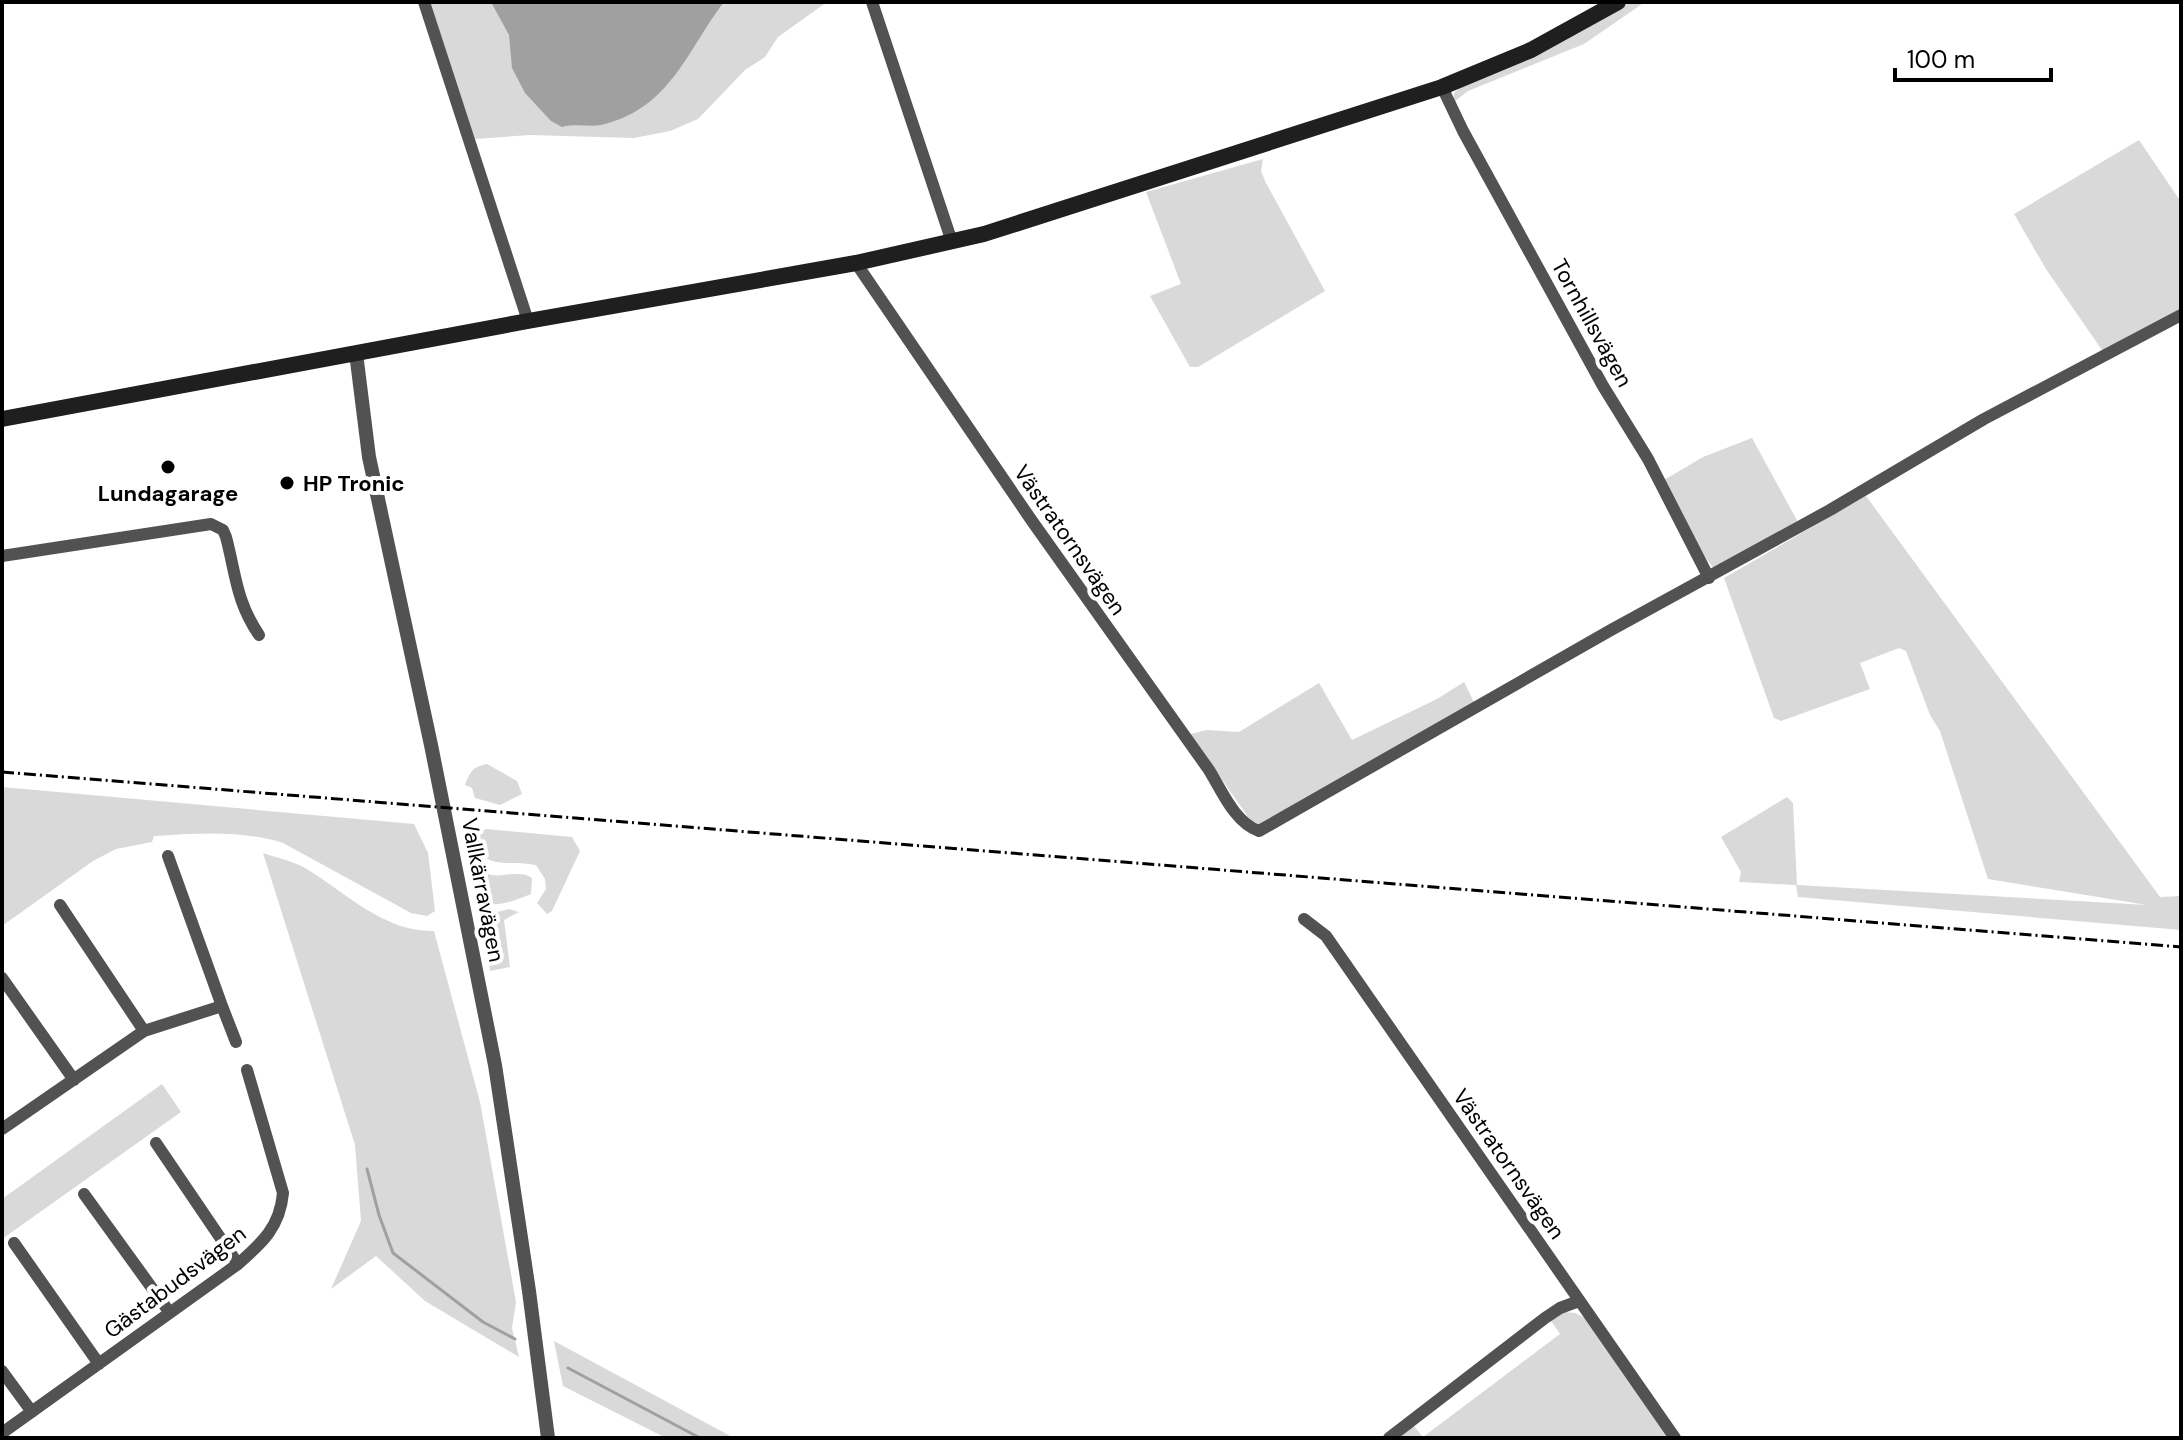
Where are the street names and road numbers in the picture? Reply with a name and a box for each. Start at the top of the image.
street label: Tornhillsvägen [1545,254,1639,392]
street label: Västratornsvägen [1007,459,1133,621]
street label: Vallkärravägen [455,816,511,964]
street label: Västratornsvägen [1446,1083,1572,1245]
street label: Gästabudsvägen [98,1219,252,1345]

